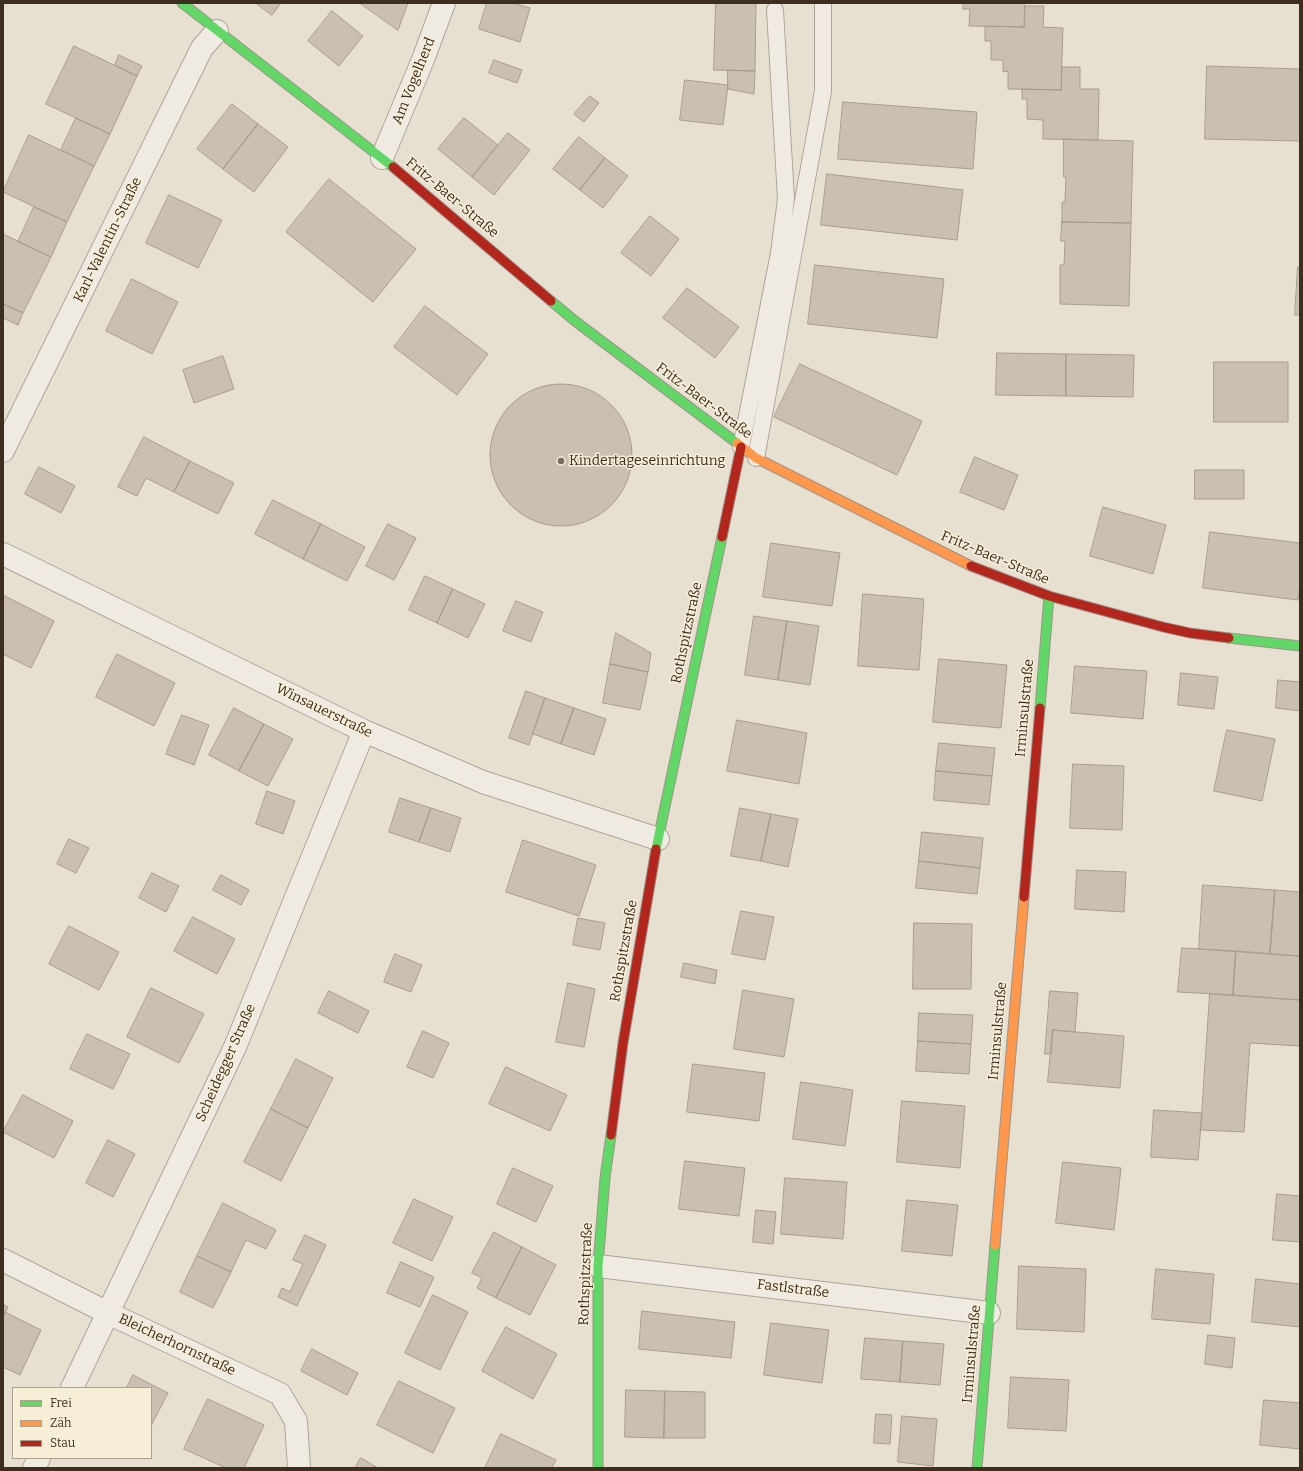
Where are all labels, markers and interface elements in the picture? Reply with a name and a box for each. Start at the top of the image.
street label: Am Vogelherd [389,35,439,127]
street label: Fritz-Baer-Straße [402,154,502,242]
street label: Karl-Valentin-Straße [70,175,146,305]
street label: Fritz-Baer-Straße [653,359,755,443]
place label: Kindertageseinrichtung [569,453,725,469]
marker: Kindertageseinrichtung [556,456,566,466]
street label: Fritz-Baer-Straße [938,528,1052,588]
street label: Rothspitzstraße [668,581,706,685]
street label: Irminsulstraße [1012,658,1038,758]
street label: Winsauerstraße [273,680,375,742]
street label: Rothspitzstraße [607,899,641,1003]
street label: Irminsulstraße [985,981,1011,1081]
street label: Scheidegger Straße [192,1002,260,1124]
street label: Rothspitzstraße [576,1222,596,1326]
street label: Fastlstraße [756,1276,830,1302]
street label: Irminsulstraße [959,1304,985,1404]
street label: Bleicherhornstraße [116,1310,238,1380]
legend [12,1387,152,1459]
text: Frei [50,1396,72,1410]
text: Zäh [50,1416,71,1430]
text: Stau [50,1436,75,1450]

